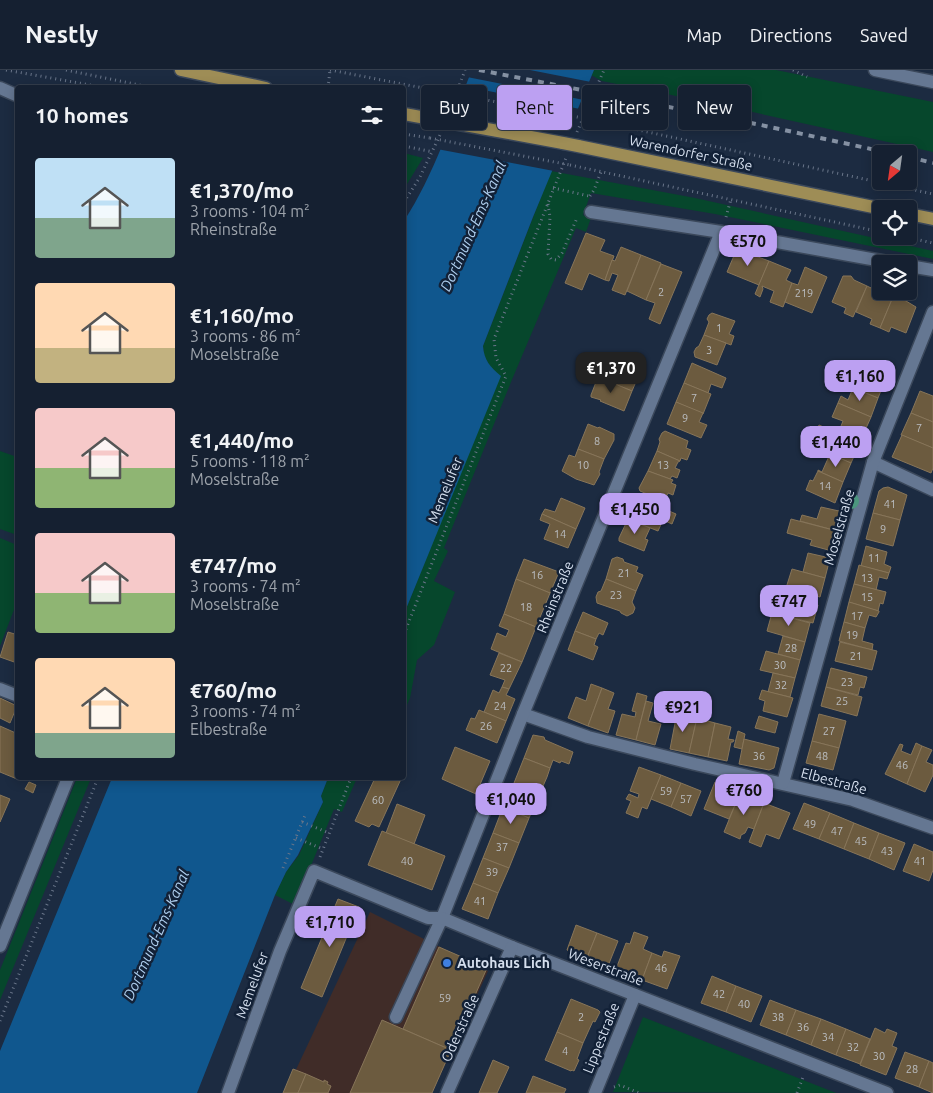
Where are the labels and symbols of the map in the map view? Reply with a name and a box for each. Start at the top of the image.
street label: Warendorfer Straße [628,132,754,174]
north arrow [872,145,918,190]
water label: Dortmund-Ems-Kanal [437,157,510,294]
pin: €570 [718,224,778,267]
house number: 2 [658,286,664,298]
house number: 219 [795,287,813,299]
house number: 1 [716,322,722,334]
house number: 3 [706,344,712,356]
pin: €1,370 [570,352,652,394]
pin: €1,160 [819,360,901,402]
house number: 7 [691,392,697,404]
house number: 9 [682,412,688,424]
house number: 7 [916,422,922,434]
pin: €1,440 [795,426,877,468]
house number: 8 [594,435,600,447]
street label: Memelufer [425,454,466,525]
house number: 10 [577,459,589,471]
house number: 13 [657,459,669,471]
house number: 14 [819,480,831,492]
street label: Moselstraße [821,487,857,567]
pin: €1,450 [594,492,676,535]
house number: 41 [884,498,896,510]
house number: 9 [880,523,886,535]
house number: 14 [554,528,566,540]
house number: 11 [868,552,880,564]
street label: Rheinstraße [533,559,577,635]
house number: 21 [618,567,630,579]
house number: 16 [531,569,543,581]
house number: 13 [861,572,873,584]
pin: €747 [759,584,819,627]
house number: 23 [610,589,622,601]
house number: 15 [861,591,873,603]
house number: 18 [520,601,532,613]
house number: 17 [851,610,863,622]
house number: 19 [846,629,858,641]
house number: 28 [785,642,797,654]
house number: 21 [850,650,862,662]
house number: 30 [774,659,786,671]
house number: 22 [500,662,512,674]
house number: 23 [841,676,853,688]
house number: 32 [775,679,787,691]
pin: €921 [653,690,713,733]
house number: 25 [836,695,848,707]
house number: 24 [494,700,506,712]
house number: 26 [480,720,492,732]
house number: 27 [823,725,835,737]
house number: 36 [753,750,765,762]
house number: 48 [816,750,828,762]
house number: 46 [896,759,908,771]
street label: Elbestraße [799,765,869,797]
pin: €760 [714,774,774,816]
pin: €1,040 [470,782,552,825]
house number: 59 [660,785,672,797]
house number: 57 [680,793,692,805]
house number: 60 [372,794,384,806]
house number: 49 [804,818,816,830]
house number: 47 [831,825,843,837]
house number: 45 [855,835,867,847]
house number: 37 [496,841,508,853]
house number: 43 [881,845,893,857]
house number: 40 [401,855,413,867]
house number: 41 [914,855,926,867]
water label: Dortmund-Ems-Kanal [120,866,193,1003]
house number: 39 [486,866,498,878]
house number: 41 [474,895,486,907]
pin: €1,710 [289,906,371,948]
street label: Weserstraße [566,945,646,989]
street label: Memelufer [233,949,272,1021]
place label: Autohaus Lich [457,955,550,971]
marker: Autohaus Lich [441,957,453,969]
house number: 46 [655,962,667,974]
house number: 42 [713,988,725,1000]
street label: Oderstraße [438,992,482,1064]
house number: 59 [439,992,451,1004]
house number: 40 [738,998,750,1010]
street label: Lippestraße [580,1000,622,1076]
house number: 2 [578,1011,584,1023]
house number: 38 [772,1011,784,1023]
house number: 36 [797,1021,809,1033]
house number: 34 [822,1031,834,1043]
house number: 32 [847,1041,859,1053]
house number: 4 [562,1045,568,1057]
house number: 30 [873,1050,885,1062]
house number: 28 [906,1063,918,1075]

